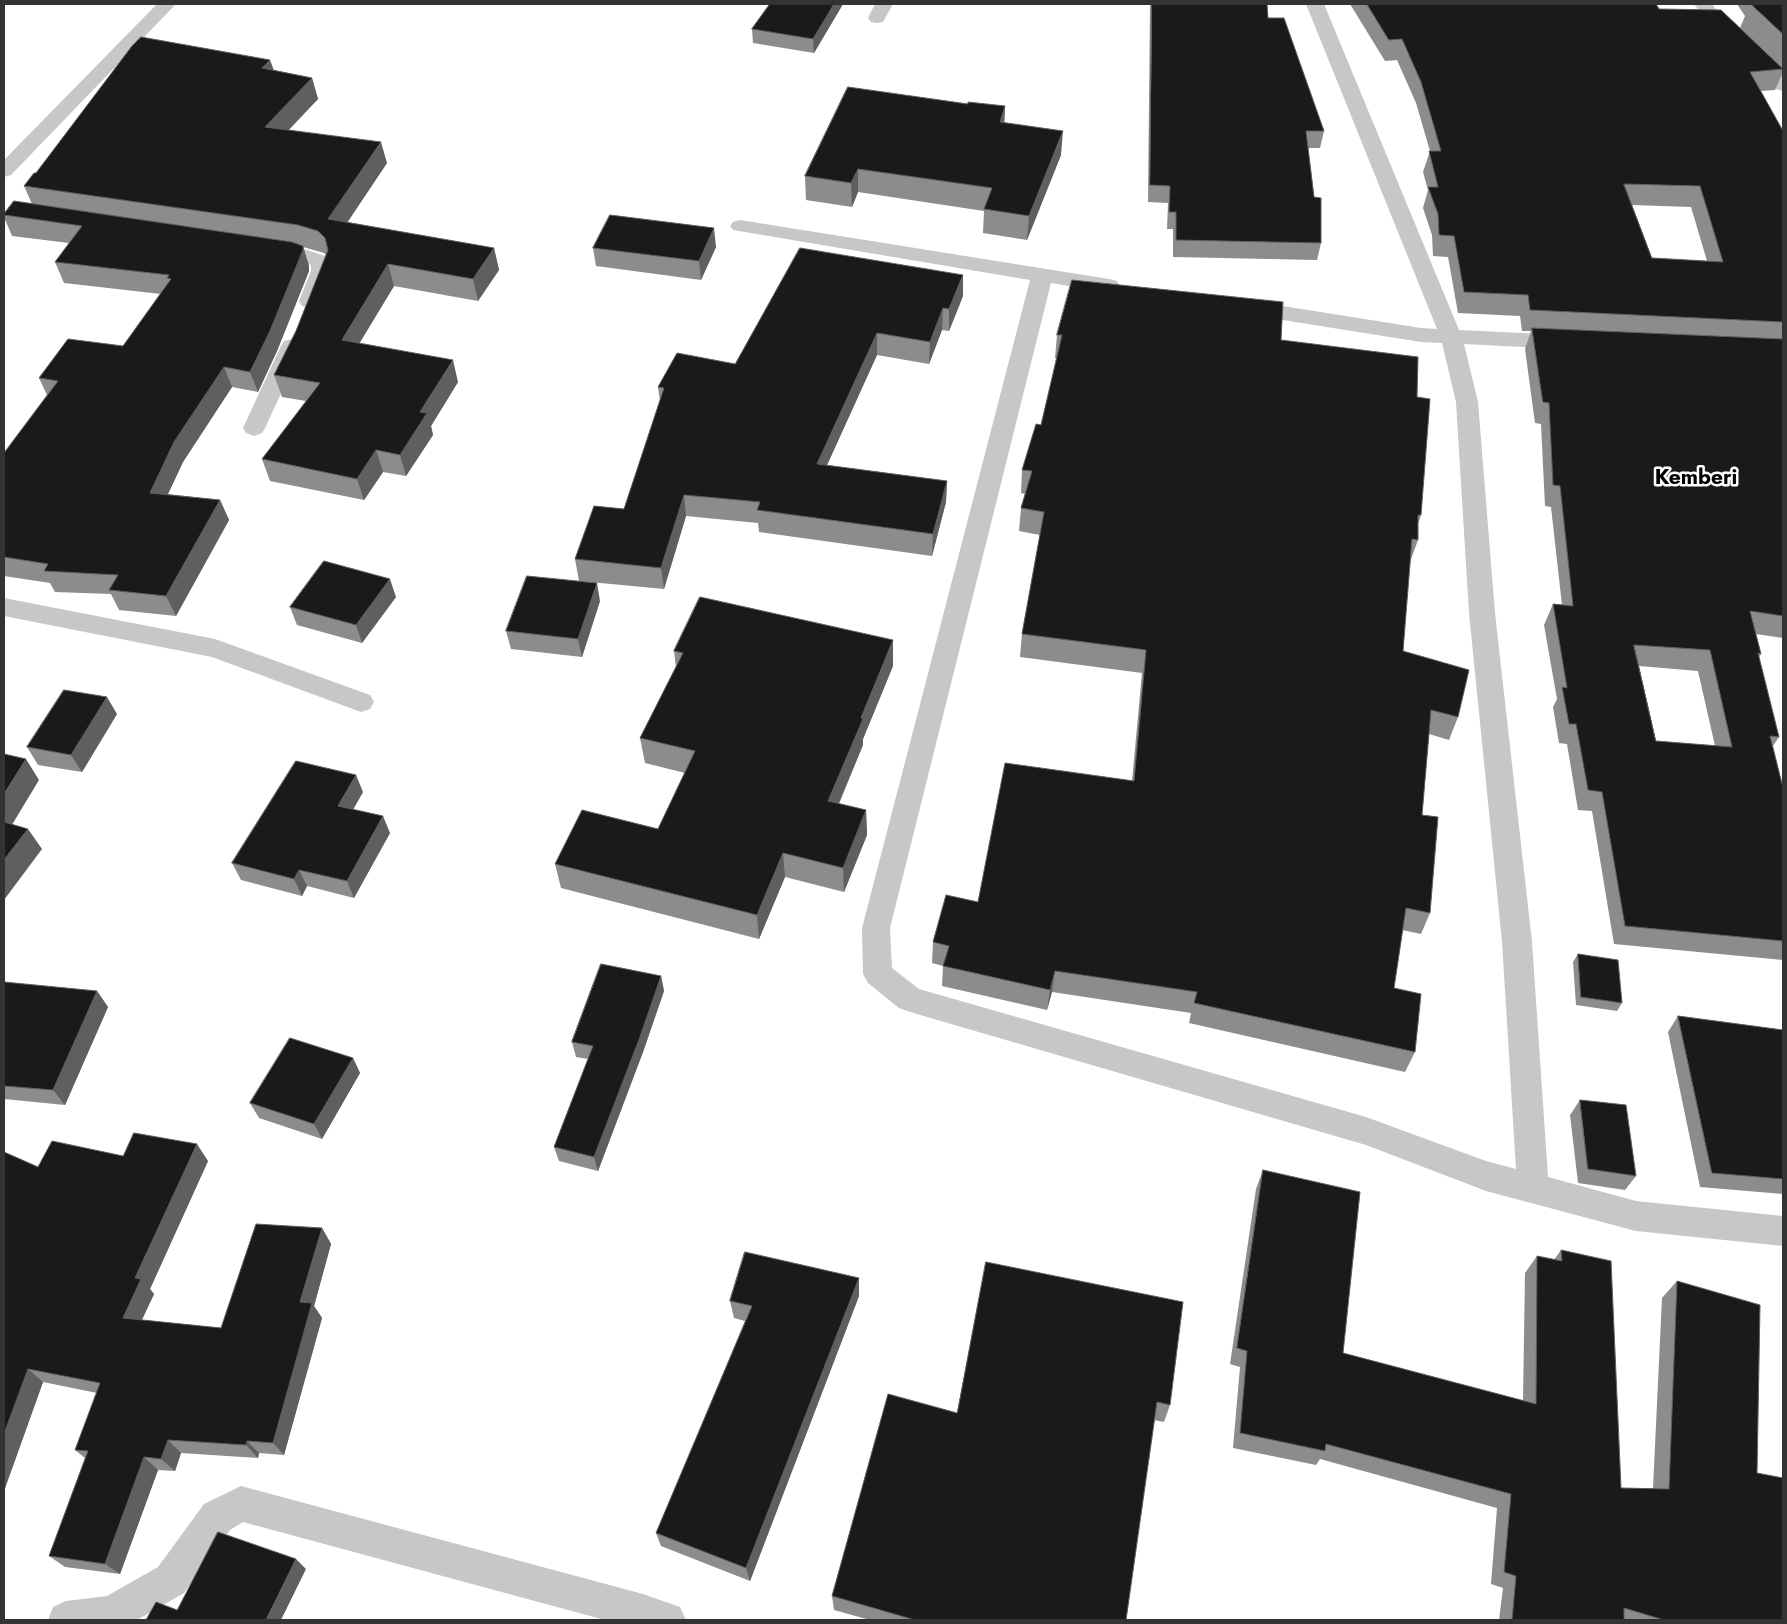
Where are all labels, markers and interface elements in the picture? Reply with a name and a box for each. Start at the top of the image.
district label: Kemberi [1655,466,1737,492]

